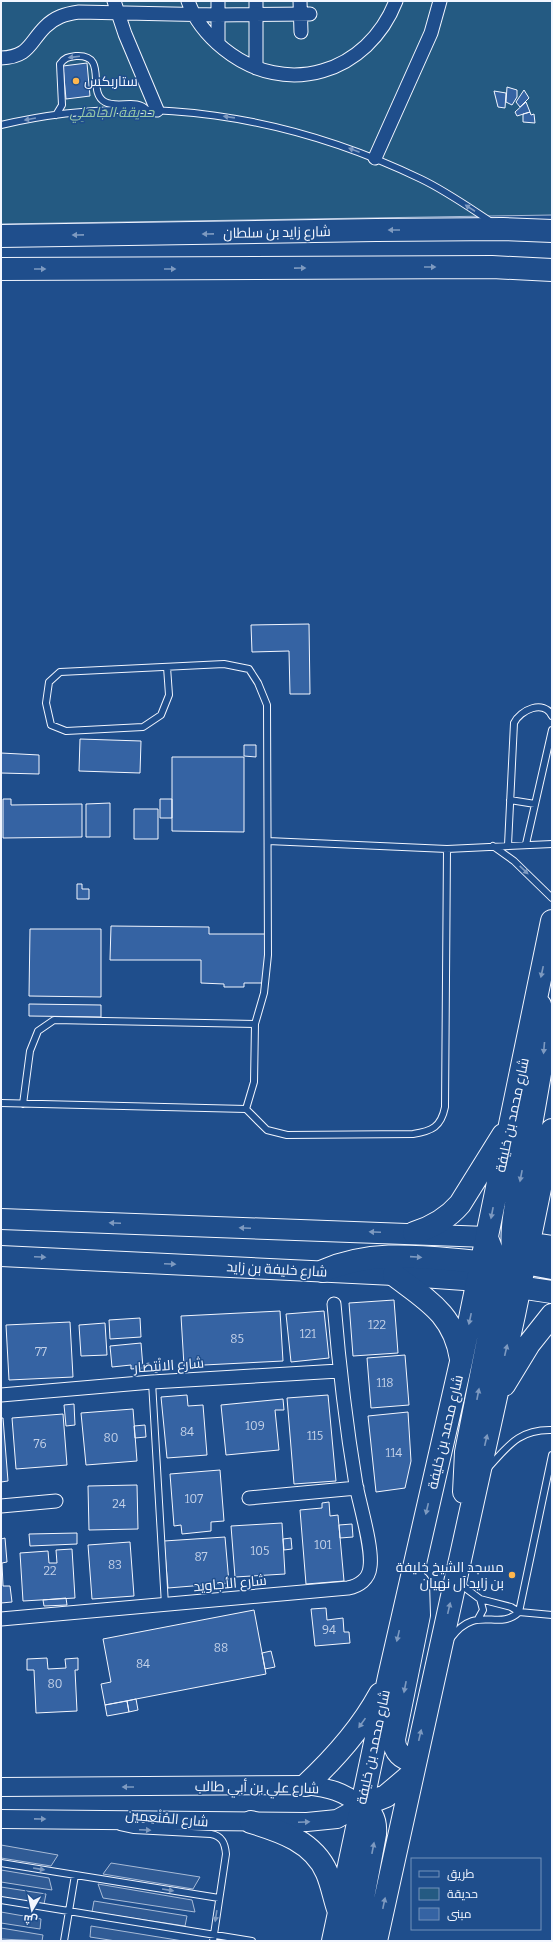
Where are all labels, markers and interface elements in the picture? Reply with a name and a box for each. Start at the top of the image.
one-way arrow [68,53,80,60]
place label: ستاربكس [84,73,138,90]
marker: ستاربكس [71,76,81,86]
park label: حديقة الجَاهلِي [70,104,156,124]
one-way arrow [223,114,235,120]
one-way arrow [24,116,36,122]
one-way arrow [348,147,360,153]
one-way arrow [465,204,475,212]
street label: شارع زايد بن سلطان [223,223,331,242]
one-way arrow [387,227,400,233]
one-way arrow [201,231,214,237]
one-way arrow [71,232,84,238]
one-way arrow [294,264,306,271]
one-way arrow [424,264,437,270]
one-way arrow [34,266,47,272]
one-way arrow [164,266,177,272]
one-way arrow [519,865,529,875]
one-way arrow [538,966,544,978]
one-way arrow [541,1042,547,1054]
street label: شارع محمد بن خليفة [492,1056,533,1174]
one-way arrow [518,1170,524,1182]
one-way arrow [488,1207,494,1219]
one-way arrow [109,1220,121,1227]
one-way arrow [239,1224,251,1231]
one-way arrow [368,1229,381,1235]
one-way arrow [34,1254,46,1261]
one-way arrow [410,1254,422,1261]
street label: شارع خليفة بن زايد [226,1258,328,1281]
one-way arrow [164,1260,176,1267]
one-way arrow [467,1313,473,1325]
house number: 122 [368,1318,386,1332]
house number: 121 [300,1327,316,1341]
house number: 85 [230,1332,244,1346]
one-way arrow [503,1344,509,1356]
house number: 77 [35,1345,47,1359]
street label: شارع الانْتِصَار [132,1354,205,1377]
street label: شارع محمد بن خليفة [424,1373,467,1491]
house number: 118 [377,1376,393,1390]
one-way arrow [475,1388,481,1400]
house number: 109 [245,1419,265,1433]
house number: 84 [180,1425,194,1439]
house number: 115 [307,1429,323,1443]
house number: 80 [104,1431,118,1445]
one-way arrow [483,1434,489,1446]
house number: 76 [34,1437,46,1451]
house number: 114 [386,1446,402,1460]
house number: 107 [185,1492,203,1506]
house number: 24 [112,1497,126,1511]
one-way arrow [424,1503,430,1516]
house number: 101 [314,1538,332,1552]
house number: 105 [251,1544,269,1558]
house number: 87 [194,1550,208,1564]
house number: 83 [108,1558,122,1572]
place label: مسجد الشيخ خليفة بن زايد آل نهيان [396,1559,504,1592]
house number: 22 [43,1564,57,1578]
marker: مسجد الشيخ خليفة بن زايد آل نهيان [507,1570,517,1580]
street label: شارع الأجاويد [193,1572,267,1595]
one-way arrow [446,1602,452,1614]
house number: 94 [322,1623,336,1637]
one-way arrow [395,1630,401,1642]
house number: 88 [214,1641,228,1655]
house number: 84 [136,1657,150,1671]
house number: 80 [48,1677,62,1691]
one-way arrow [401,1681,407,1693]
street label: شارع محمد بن خليفة [353,1688,394,1806]
one-way arrow [358,1717,366,1728]
one-way arrow [418,1729,424,1741]
street label: شارع علي بن أبي طالب [195,1777,319,1800]
one-way arrow [121,1784,134,1790]
street label: شارع المُنْعِمِين [125,1806,209,1831]
one-way arrow [34,1816,46,1823]
one-way arrow [298,1819,311,1825]
one-way arrow [139,1827,151,1834]
one-way arrow [370,1842,376,1854]
legend [411,1858,541,1930]
one-way arrow [33,1866,46,1872]
text: طريق [447,1867,475,1881]
one-way arrow [162,1887,174,1893]
text: حديقة [447,1887,478,1901]
north arrow [12,1890,52,1930]
one-way arrow [381,1897,387,1909]
text: مبنى [447,1907,472,1921]
one-way arrow [213,1910,219,1923]
text: ش [23,1912,39,1927]

